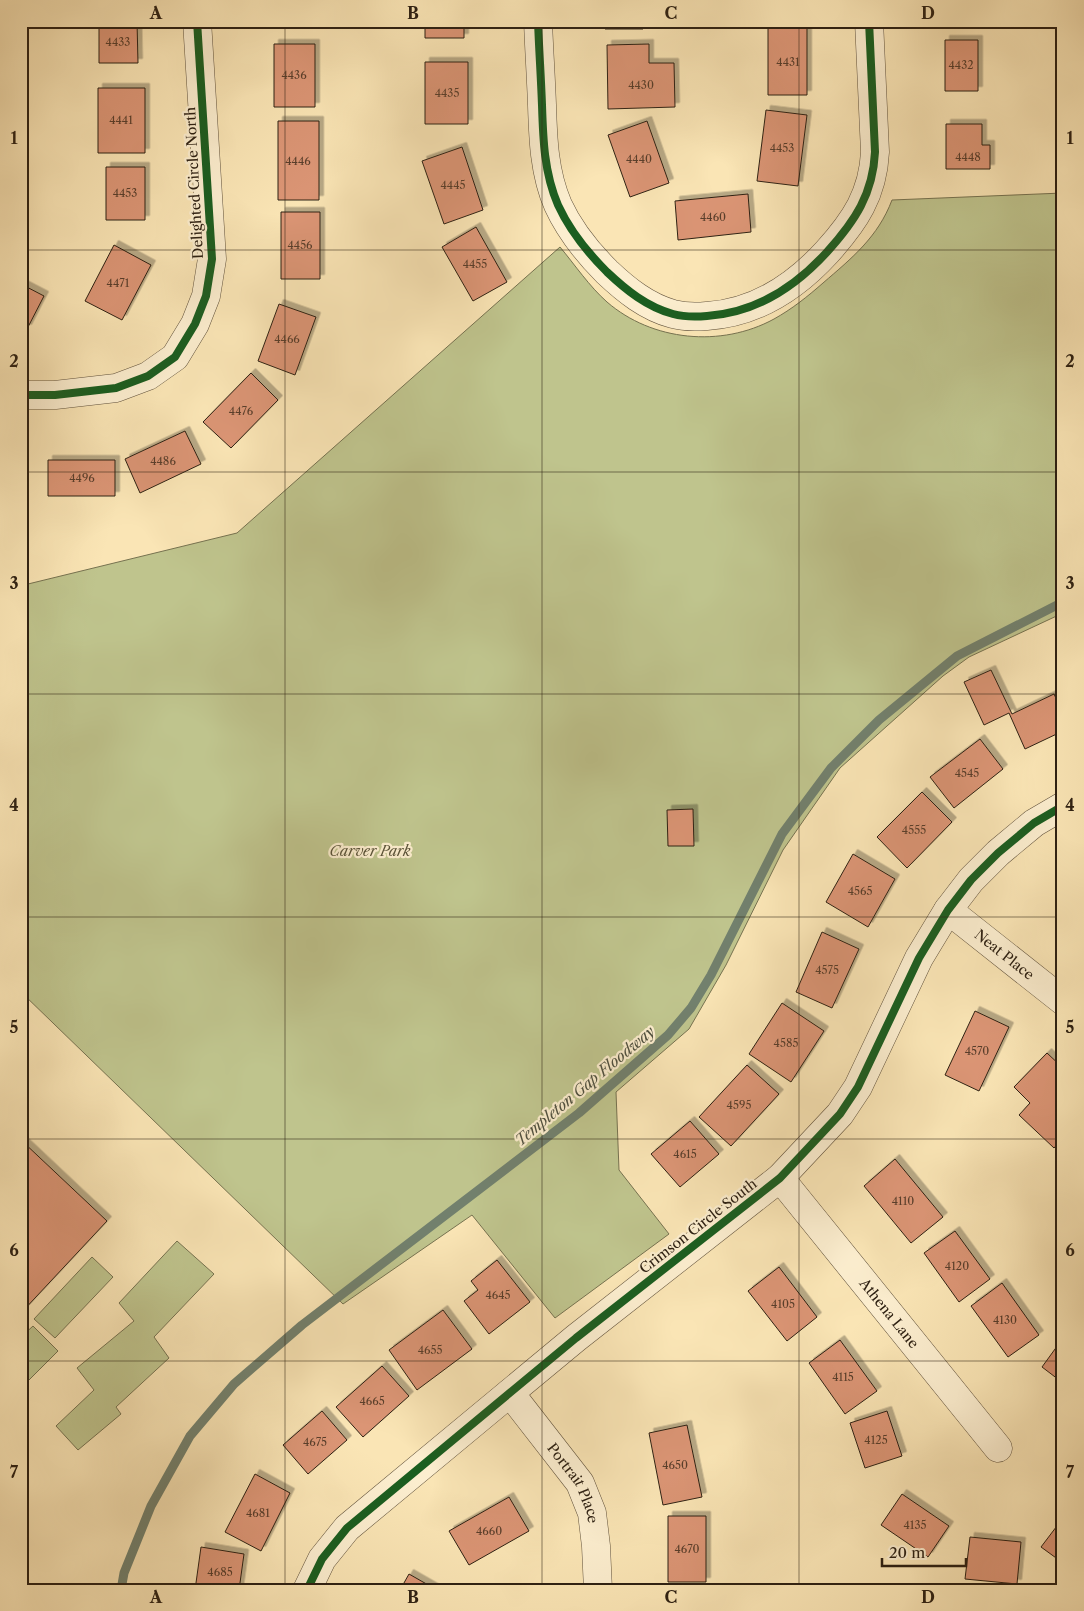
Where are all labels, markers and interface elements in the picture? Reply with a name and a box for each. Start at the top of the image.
text: A [149,3,163,23]
text: B [407,3,419,23]
text: C [665,3,677,23]
text: D [921,3,935,23]
house number: 4433 [106,35,130,49]
house number: 4431 [776,55,800,69]
house number: 4432 [948,58,974,72]
house number: 4436 [281,68,307,82]
house number: 4430 [628,78,654,92]
house number: 4435 [435,86,459,100]
street label: Delighted Circle North [181,106,207,259]
house number: 4441 [109,113,133,127]
text: 1 [10,128,18,148]
text: 1 [1066,128,1074,148]
house number: 4453 [770,141,794,155]
house number: 4448 [955,150,981,164]
house number: 4440 [626,152,652,166]
house number: 4446 [285,154,311,168]
house number: 4445 [440,178,466,192]
house number: 4453 [113,186,137,200]
house number: 4460 [700,210,726,224]
house number: 4456 [287,238,313,252]
house number: 4455 [463,257,487,271]
house number: 4471 [107,276,130,290]
house number: 4466 [274,332,300,346]
text: 2 [9,351,19,371]
text: 2 [1065,351,1075,371]
house number: 4476 [229,404,254,418]
house number: 4486 [150,454,176,468]
house number: 4496 [69,471,95,485]
text: 3 [9,573,19,593]
text: 3 [1065,573,1075,593]
house number: 4545 [955,766,979,780]
text: 4 [9,795,19,815]
text: 4 [1065,795,1075,815]
house number: 4555 [902,823,926,837]
park label: Carver Park [330,842,411,860]
house number: 4565 [848,884,872,898]
street label: Neat Place [971,926,1038,984]
house number: 4575 [815,963,839,977]
text: 5 [10,1017,19,1037]
text: 5 [1066,1017,1075,1037]
water label: Templeton Gap Floodway [511,1021,659,1150]
house number: 4585 [774,1036,798,1050]
house number: 4570 [965,1044,989,1058]
house number: 4595 [727,1098,751,1112]
house number: 4615 [673,1147,697,1161]
street label: Crimson Circle South [636,1174,761,1278]
house number: 4110 [892,1194,914,1208]
text: 6 [9,1240,19,1260]
text: 6 [1065,1240,1075,1260]
house number: 4120 [945,1259,969,1273]
street label: Athena Lane [855,1274,923,1352]
house number: 4645 [485,1288,511,1302]
house number: 4105 [771,1297,795,1311]
house number: 4130 [993,1313,1017,1327]
house number: 4655 [418,1343,442,1357]
house number: 4115 [832,1370,854,1384]
house number: 4665 [359,1394,385,1408]
house number: 4125 [864,1433,888,1447]
house number: 4675 [303,1435,327,1449]
street label: Portrait Place [543,1439,602,1524]
house number: 4650 [662,1458,688,1472]
text: 7 [10,1462,19,1482]
text: 7 [1066,1462,1075,1482]
house number: 4681 [246,1506,270,1520]
house number: 4135 [903,1518,927,1532]
house number: 4660 [476,1524,502,1538]
scale bar [882,1536,965,1568]
house number: 4670 [674,1542,700,1556]
text: 20 m [889,1543,925,1562]
house number: 4685 [207,1565,233,1579]
text: A [149,1587,163,1607]
text: B [407,1587,419,1607]
text: C [665,1587,677,1607]
text: D [921,1587,935,1607]

